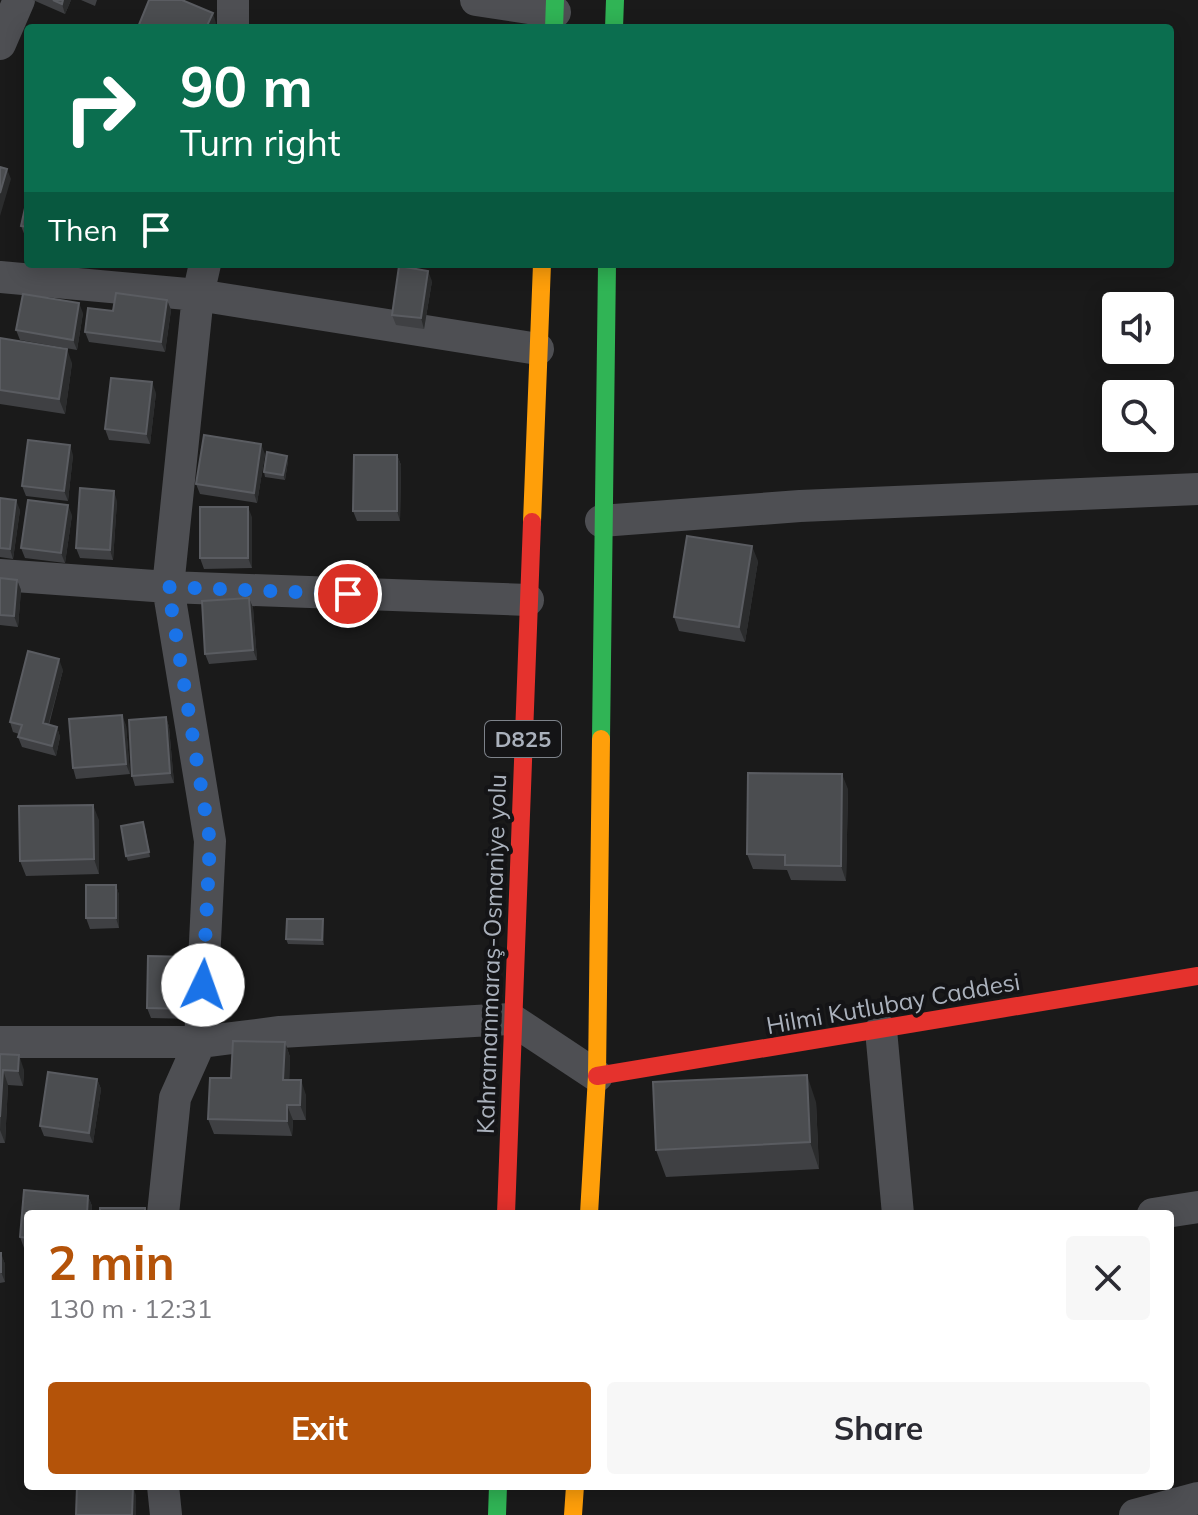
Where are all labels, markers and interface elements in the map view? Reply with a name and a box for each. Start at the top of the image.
text: 90 m [180,51,313,121]
icon: right [48,56,152,160]
text: Turn right [180,120,341,165]
icon: arrive [134,208,178,252]
text: Then [48,211,118,249]
map controls [1102,292,1174,452]
button: sound [1102,292,1174,364]
button: search [1102,380,1174,452]
pin [314,560,382,628]
icon: arrive [326,572,370,616]
road number: D825 [485,721,561,757]
street label: Kahramanmaraş-Osmaniye yolu [470,773,512,1135]
position arrow [161,943,245,1027]
street label: Hilmi Kutlubay Caddesi [764,966,1022,1040]
text: 2 min [48,1232,175,1292]
button: close [1066,1236,1150,1320]
text: 130 m · 12:31 [48,1292,212,1325]
button: Exit [48,1382,591,1474]
button: Share [607,1382,1150,1474]

